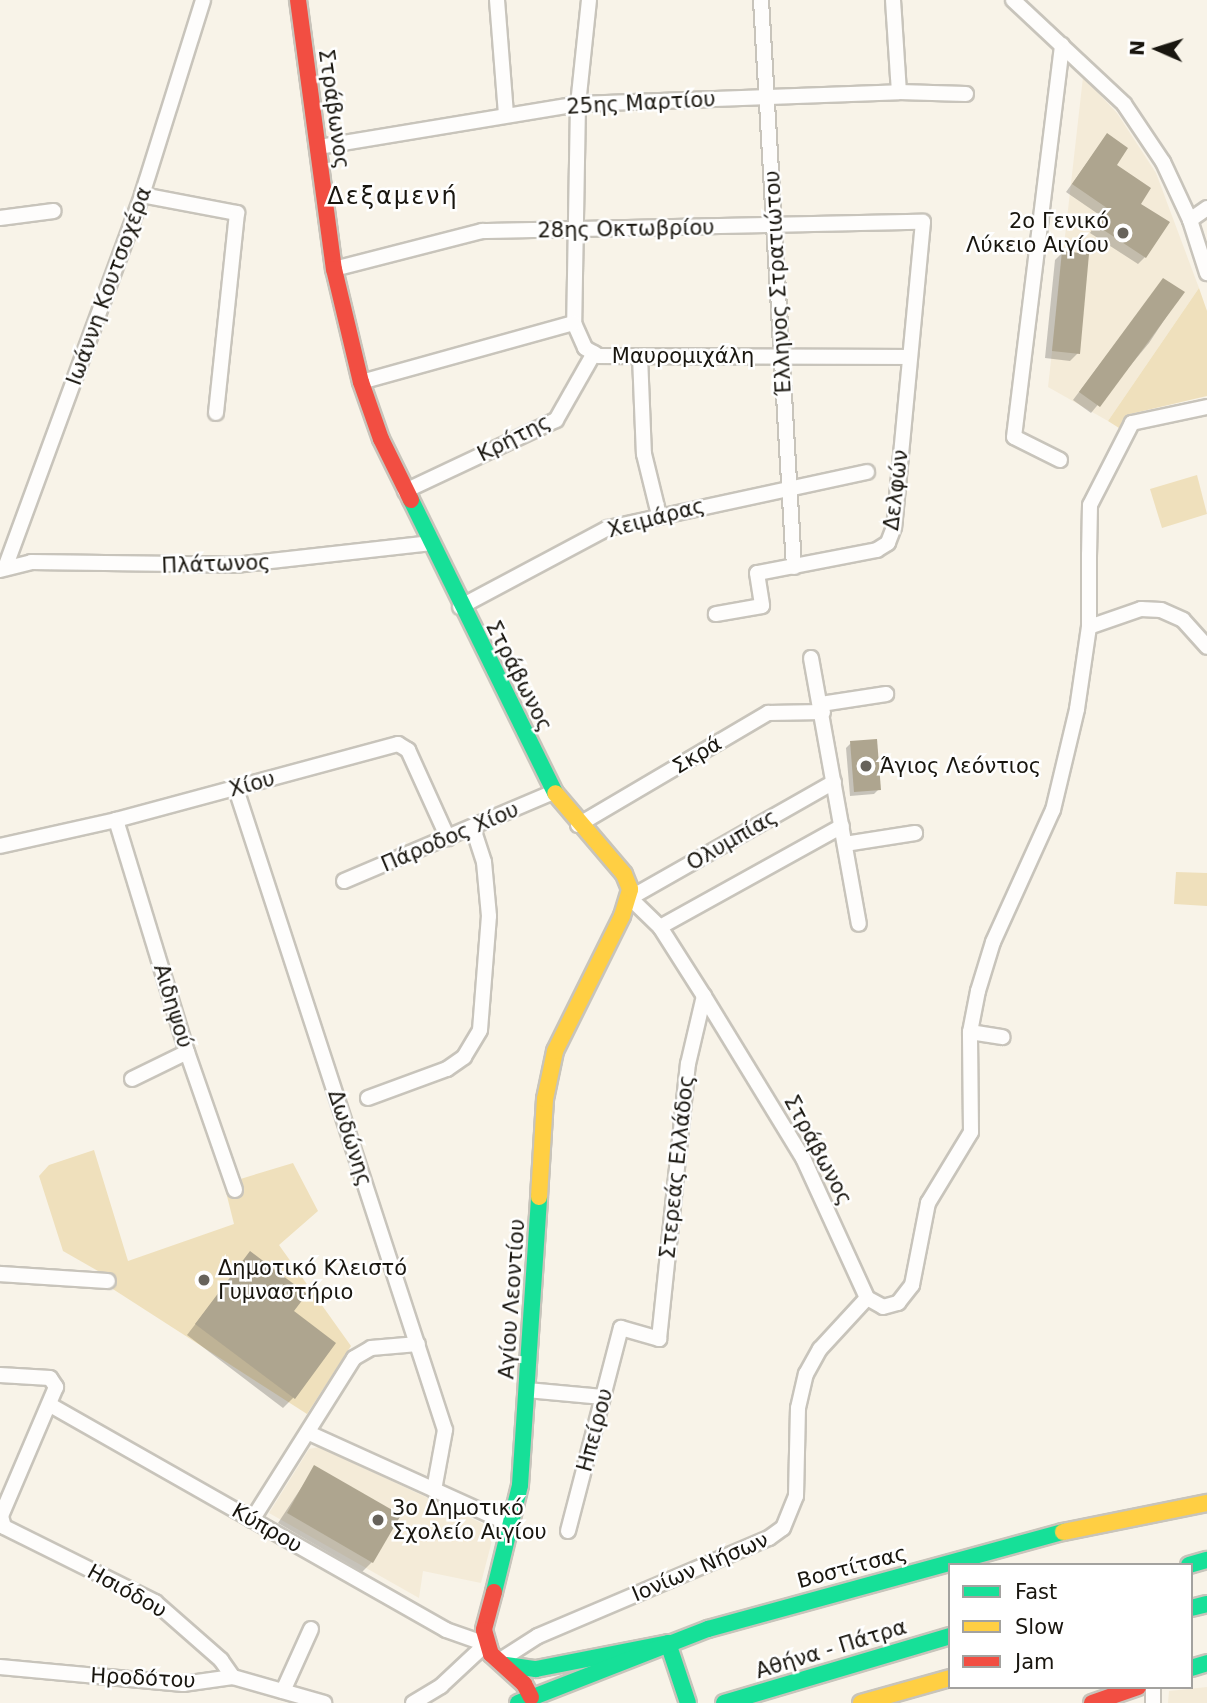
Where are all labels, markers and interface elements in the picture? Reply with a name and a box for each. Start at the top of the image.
north arrow [1123,14,1193,84]
text: N [1126,39,1148,56]
street label: Στράβωνος [313,47,355,171]
street label: 25ης Μαρτίου [566,87,716,119]
street label: Έλληνος Στρατιώτου [760,170,796,396]
street label: Ιωάννη Κουτσοχέρα [61,183,157,389]
district label: Δεξαμενή [328,183,458,211]
place label: 2ο Γενικό Λύκειο Αιγίου [966,208,1109,258]
street label: 28ης Οκτωβρίου [537,215,715,243]
marker: 2ο Γενικό Λύκειο Αιγίου [1115,225,1131,241]
street label: Μαυρομιχάλη [612,343,754,369]
street label: Κρήτης [473,409,555,467]
street label: Δελφών [879,448,913,532]
street label: Χειμάρας [605,493,707,543]
street label: Πλάτωνος [161,550,271,578]
street label: Στράβωνος [480,616,558,736]
street label: Σκρά [668,731,726,779]
place label: Άγιος Λεόντιος [880,753,1041,779]
marker: Άγιος Λεόντιος [858,758,874,774]
street label: Χίου [226,766,278,802]
street label: Πάροδος Χίου [377,797,523,877]
street label: Ολυμπίας [682,804,782,876]
street label: Αιδηψού [148,961,198,1051]
street label: Στερεάς Ελλάδος [655,1074,699,1260]
street label: Δωδώνης [323,1087,377,1189]
street label: Στράβωνος [778,1091,858,1209]
street label: Αγίου Λεοντίου [494,1218,530,1380]
place label: Δημοτικό Κλειστό Γυμναστήριο [218,1255,407,1305]
marker: Δημοτικό Κλειστό Γυμναστήριο [196,1272,212,1288]
street label: Ηπείρου [572,1386,618,1474]
place label: 3ο Δημοτικό Σχολείο Αιγίου [392,1495,547,1545]
street label: Κύπρου [227,1498,307,1558]
marker: 3ο Δημοτικό Σχολείο Αιγίου [370,1512,386,1528]
street label: Ιονίων Νήσων [628,1527,772,1607]
street label: Βοστίτσας [794,1540,910,1594]
street label: Ησιόδου [83,1559,171,1623]
legend [948,1563,1193,1689]
text: Fast [1015,1580,1057,1604]
street label: Αθήνα - Πάτρα [752,1614,910,1684]
text: Slow [1015,1615,1064,1639]
text: Jam [1015,1650,1055,1674]
street label: Ηροδότου [90,1663,196,1693]

